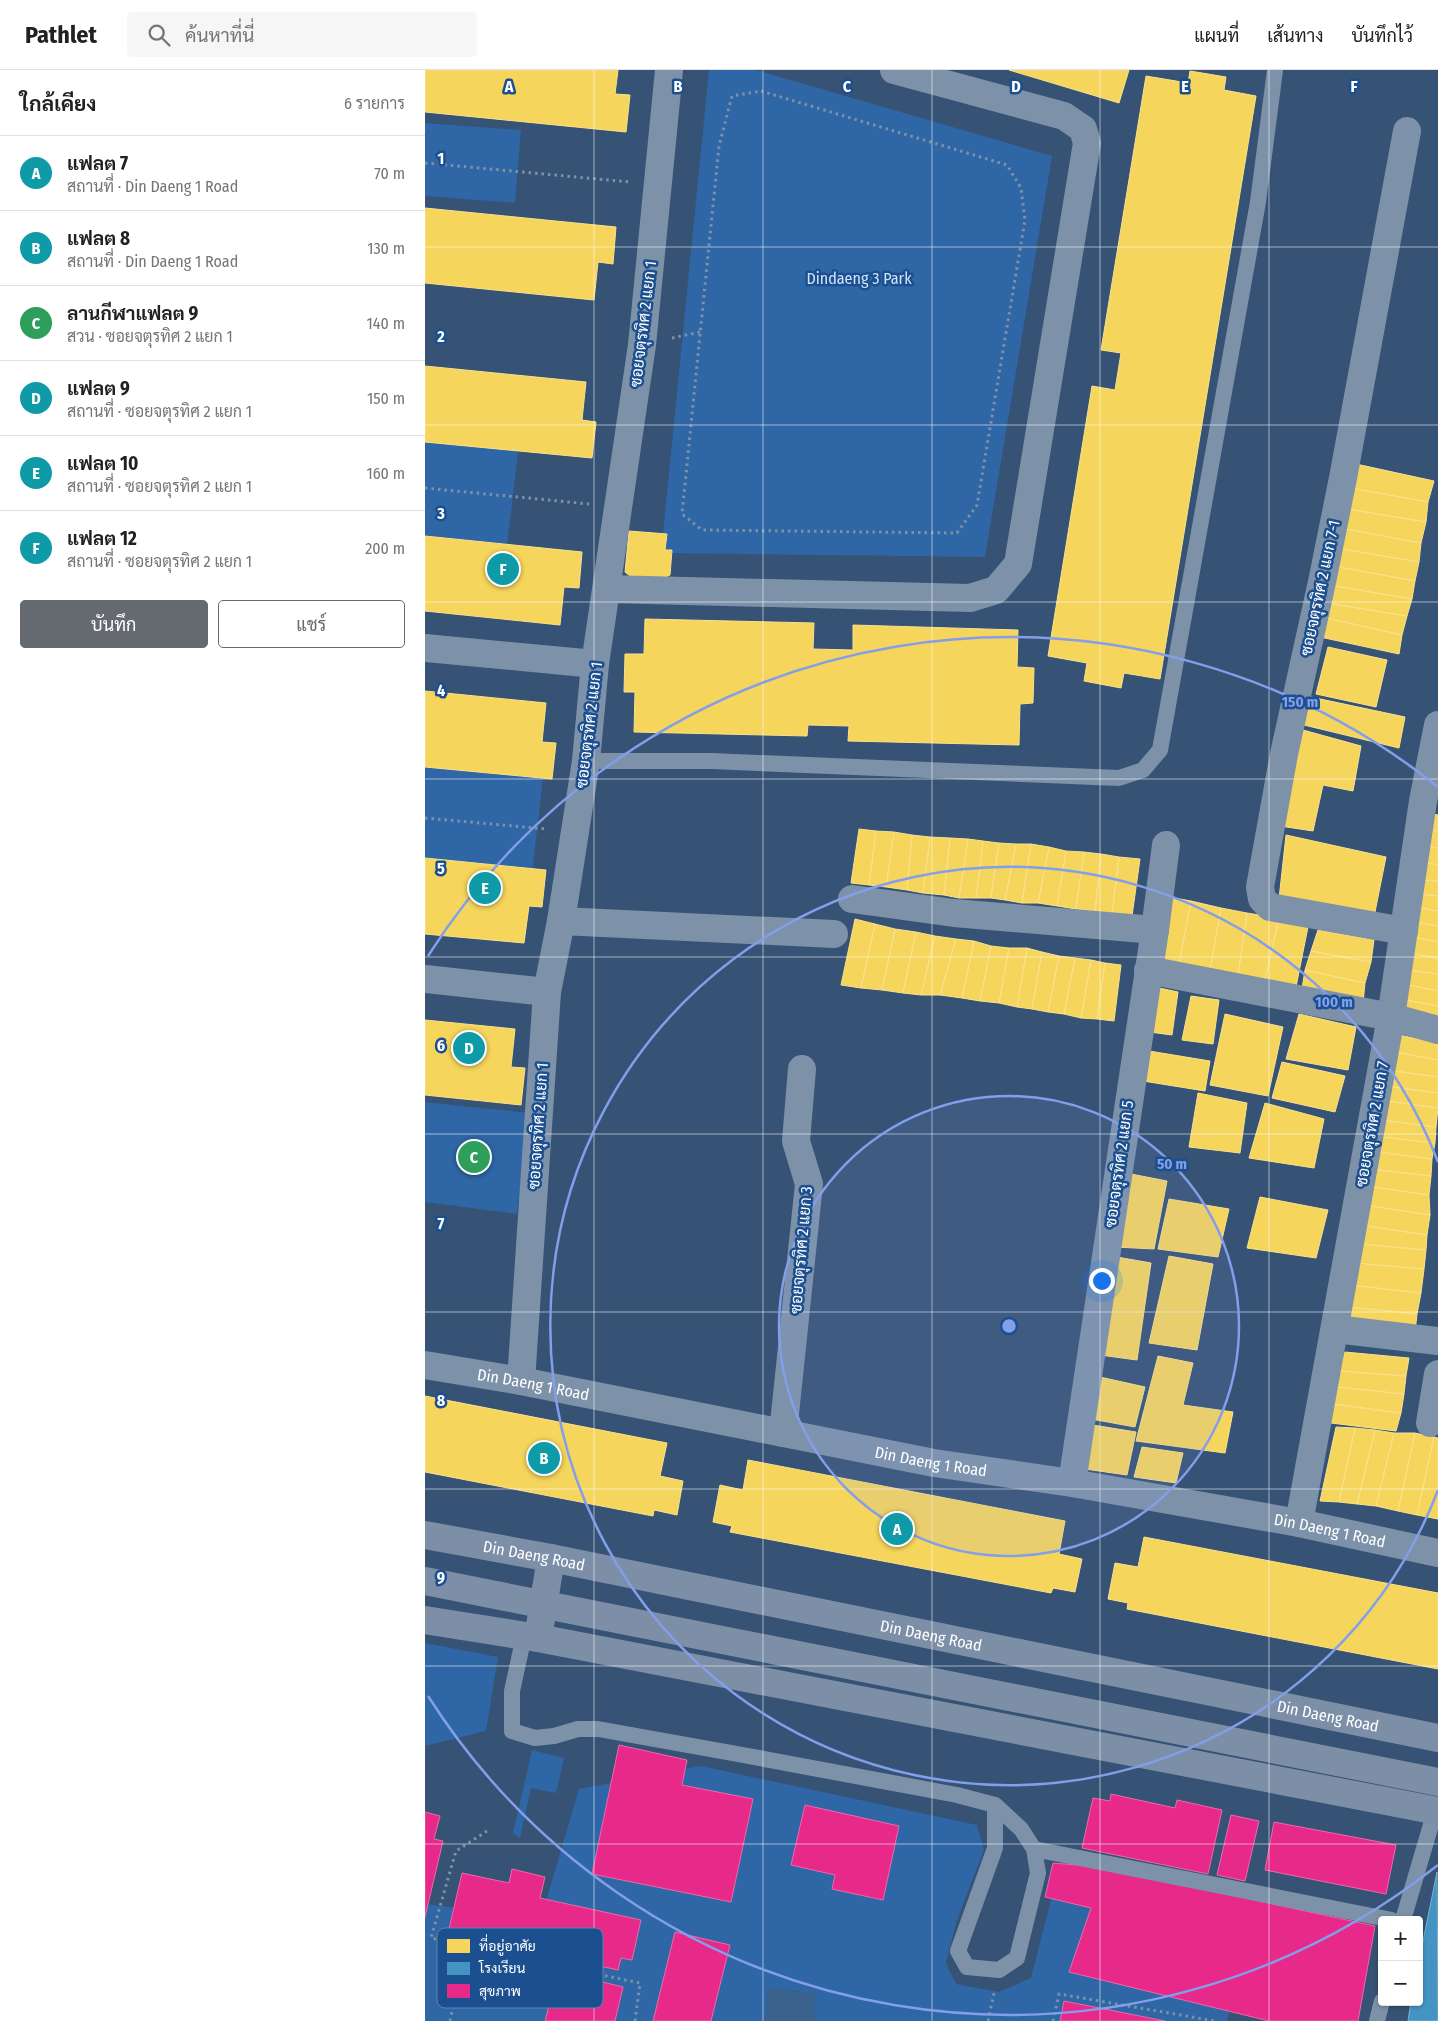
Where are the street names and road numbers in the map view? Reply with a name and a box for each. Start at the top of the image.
street label: ซอยจตุรทิศ 2 แยก 1 [626,260,662,388]
street label: ซอยจตุรทิศ 2 แยก 7-1 [1296,518,1346,658]
street label: ซอยจตุรทิศ 2 แยก 1 [572,661,608,789]
street label: ซอยจตุรทิศ 2 แยก 7 [1352,1059,1394,1189]
street label: ซอยจตุรทิศ 2 แยก 1 [524,1062,554,1190]
street label: ซอยจตุรทิศ 2 แยก 5 [1101,1099,1139,1229]
street label: ซอยจตุรทิศ 2 แยก 3 [786,1185,818,1315]
street label: Din Daeng 1 Road [476,1364,591,1404]
street label: Din Daeng 1 Road [873,1442,988,1480]
street label: Din Daeng 1 Road [1273,1509,1387,1551]
street label: Din Daeng Road [482,1536,587,1574]
street label: Din Daeng Road [879,1616,984,1655]
street label: Din Daeng Road [1276,1696,1381,1735]

